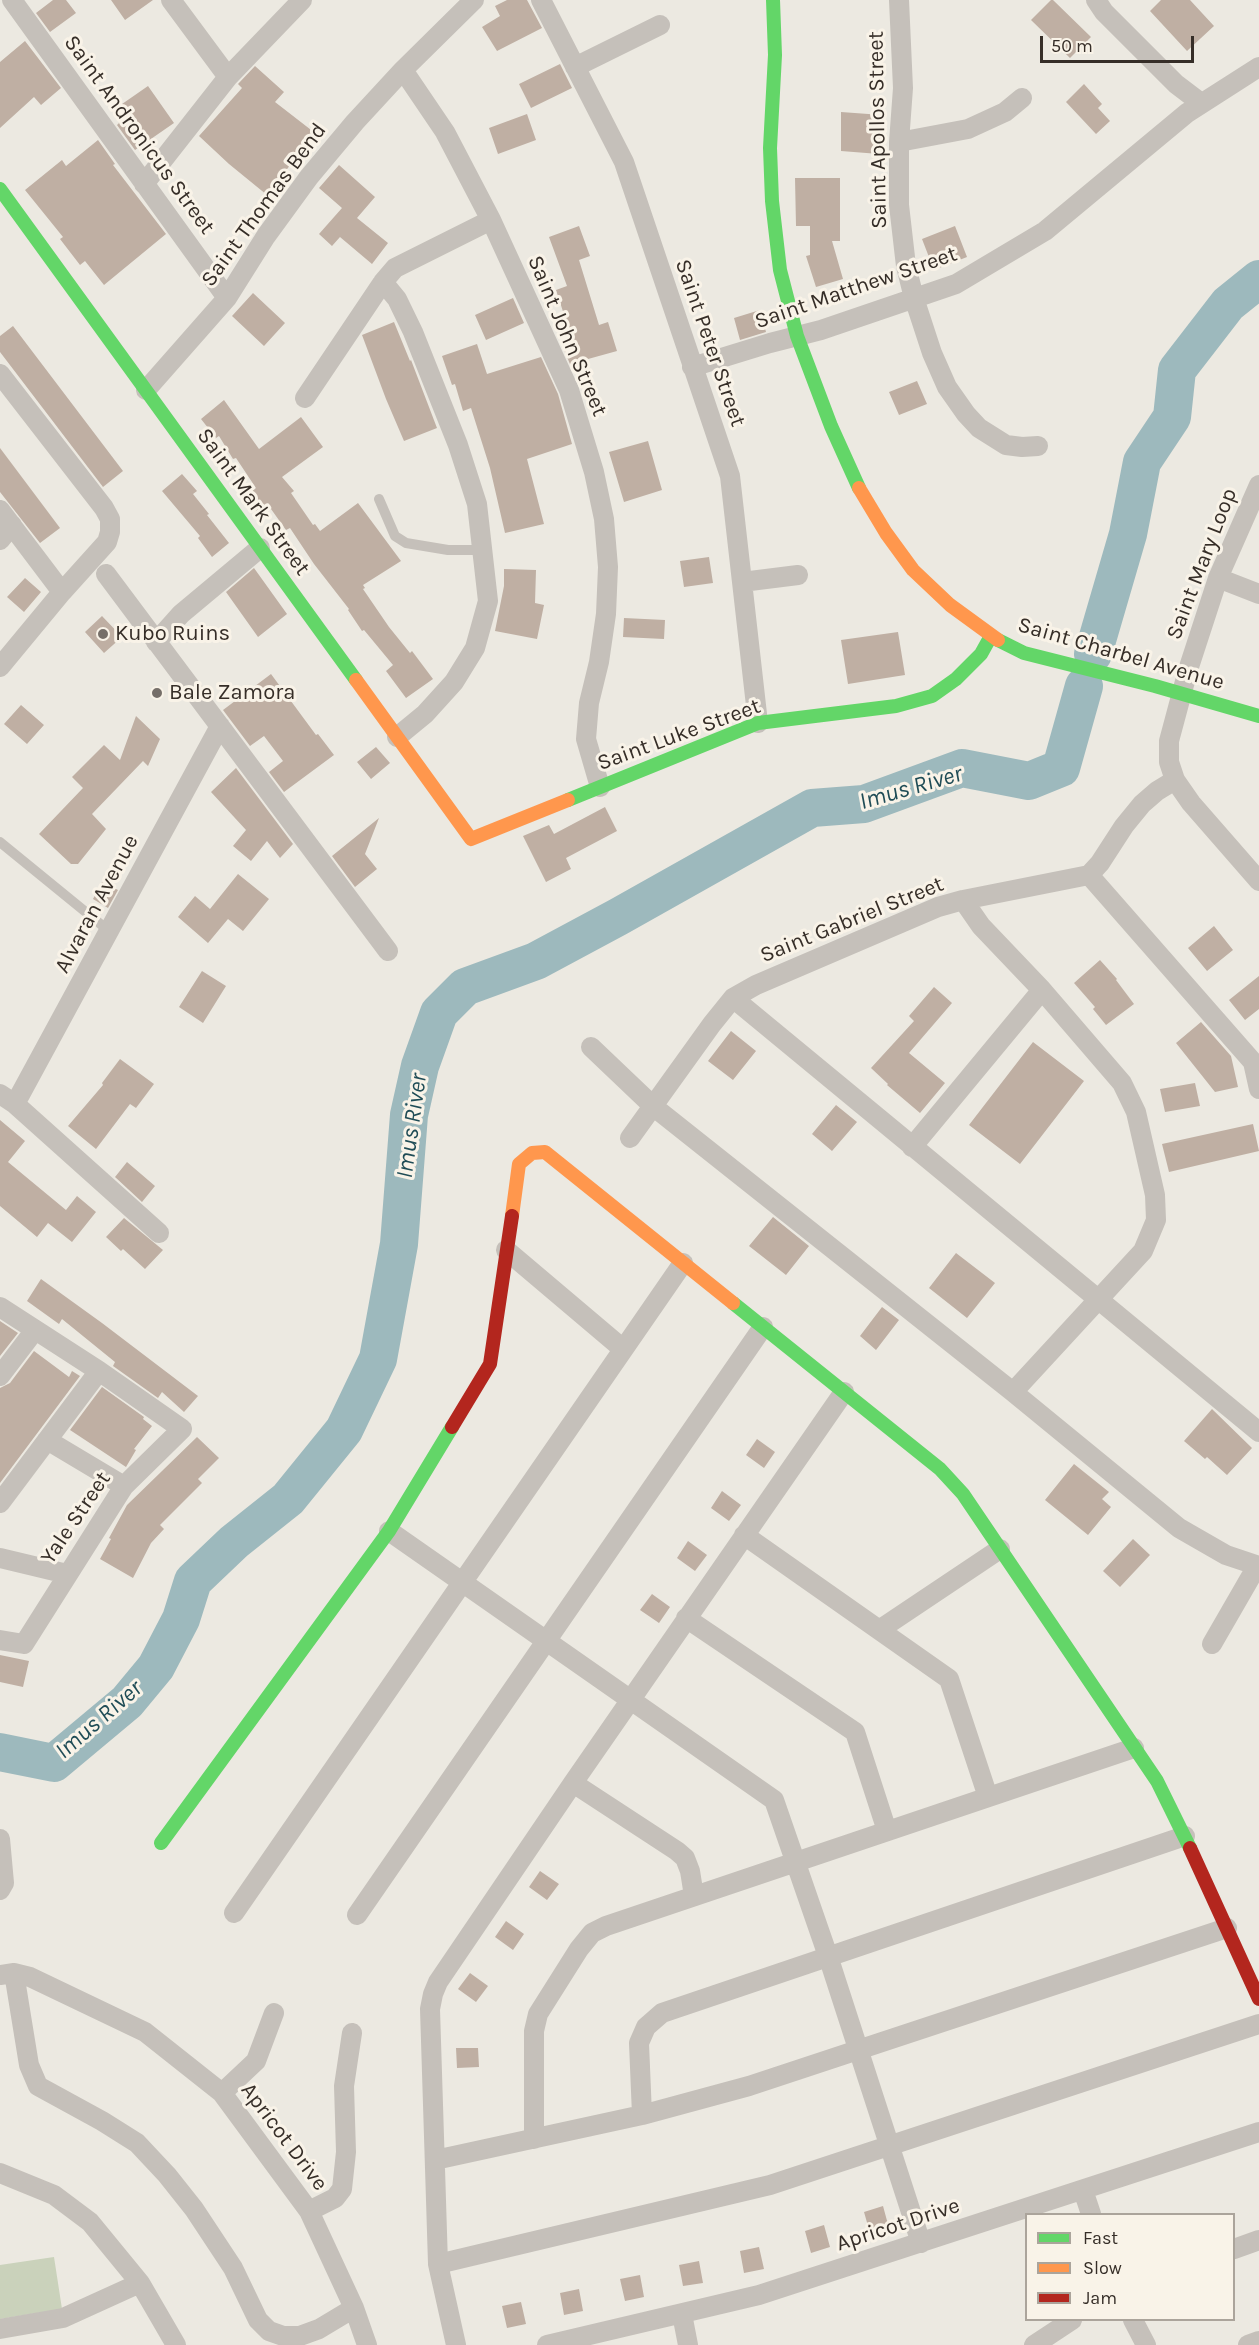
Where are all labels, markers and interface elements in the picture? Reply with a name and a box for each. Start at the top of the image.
scale bar [1043,24,1198,62]
street label: Saint Andronicus Street [58,30,220,240]
street label: Saint Apollos Street [863,31,893,229]
text: 50 m [1051,35,1093,57]
street label: Saint Thomas Bend [196,118,332,292]
street label: Saint Matthew Street [751,241,961,335]
street label: Saint John Street [521,252,613,420]
street label: Saint Peter Street [669,256,751,430]
street label: Saint Mark Street [191,423,315,581]
street label: Saint Mary Loop [1161,485,1243,643]
street label: Saint Charbel Avenue [1015,612,1227,696]
place label: Kubo Ruins [115,621,230,647]
marker: Kubo Ruins [96,627,110,641]
place label: Bale Zamora [169,680,295,706]
marker: Bale Zamora [150,686,164,700]
street label: Saint Luke Street [594,693,764,777]
water label: Imus River [856,760,966,816]
street label: Alvaran Avenue [49,830,145,978]
street label: Saint Gabriel Street [756,871,948,969]
water label: Imus River [390,1072,434,1180]
street label: Yale Street [35,1467,117,1569]
water label: Imus River [50,1674,148,1766]
street label: Apricot Drive [235,2078,333,2196]
street label: Apricot Drive [833,2193,963,2257]
legend [1025,2213,1235,2321]
text: Fast [1083,2227,1118,2249]
text: Slow [1083,2257,1122,2279]
text: Jam [1083,2287,1117,2309]

